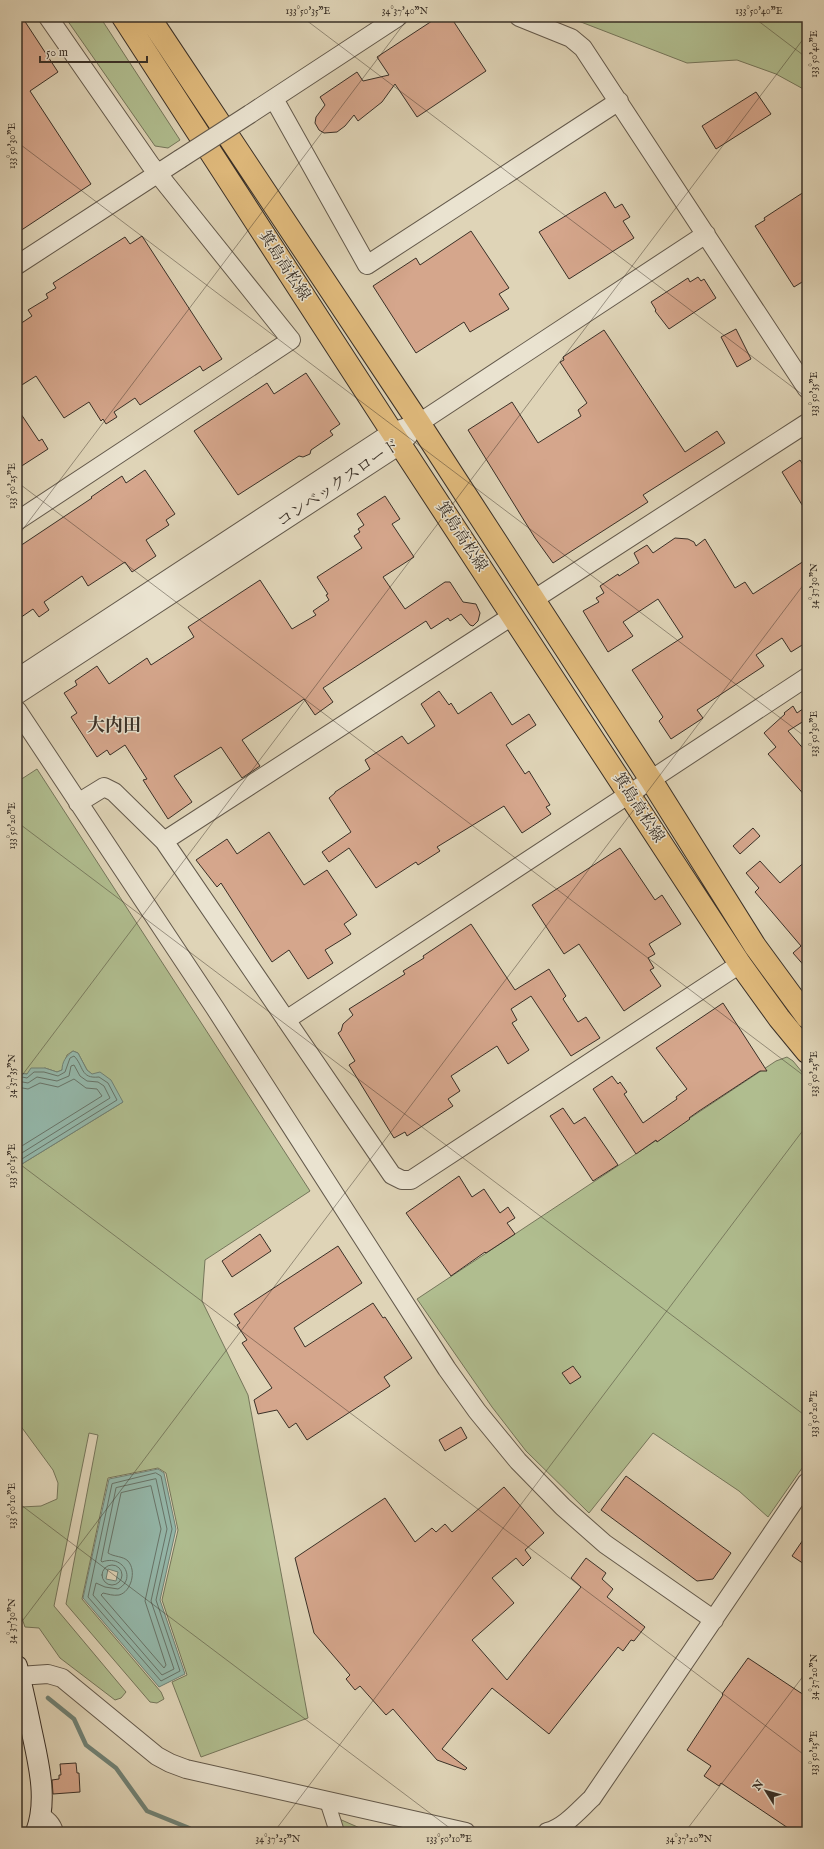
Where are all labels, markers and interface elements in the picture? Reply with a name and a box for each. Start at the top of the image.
text: 133°50'35"E [286,5,331,18]
text: 34°37'40"N [382,5,429,18]
text: 133°50'40"E [735,5,783,18]
text: 133°50'40"E [808,30,821,78]
scale bar [40,38,147,64]
text: 50 m [46,45,68,60]
text: 133°50'30"E [6,123,19,169]
street label: 箕島高松線 [254,227,314,305]
text: 133°50'35"E [808,371,821,416]
street label: コンベックスロード [274,435,404,533]
text: 133°50'25"E [6,463,19,509]
street label: 箕島高松線 [431,498,491,576]
text: 34°37'30"N [808,563,821,609]
text: 133°50'30"E [808,711,821,757]
district label: 大内田 [87,715,141,738]
street label: 箕島高松線 [608,769,668,847]
text: 133°50'20"E [6,802,19,850]
text: 133°50'25"E [808,1051,821,1097]
text: 34°37'35"N [6,1054,19,1098]
text: 133°50'15"E [6,1144,19,1188]
text: 133°50'20"E [808,1390,821,1438]
text: 133°50'10"E [6,1483,19,1529]
text: 34°37'30"N [6,1598,19,1644]
text: 34°37'20"N [808,1654,821,1700]
text: 133°50'15"E [808,1731,821,1775]
north arrow [746,1771,786,1811]
text: N [750,1777,768,1794]
text: 34°37'25"N [256,1833,301,1846]
text: 133°50'10"E [426,1833,472,1846]
text: 34°37'20"N [666,1833,712,1846]

